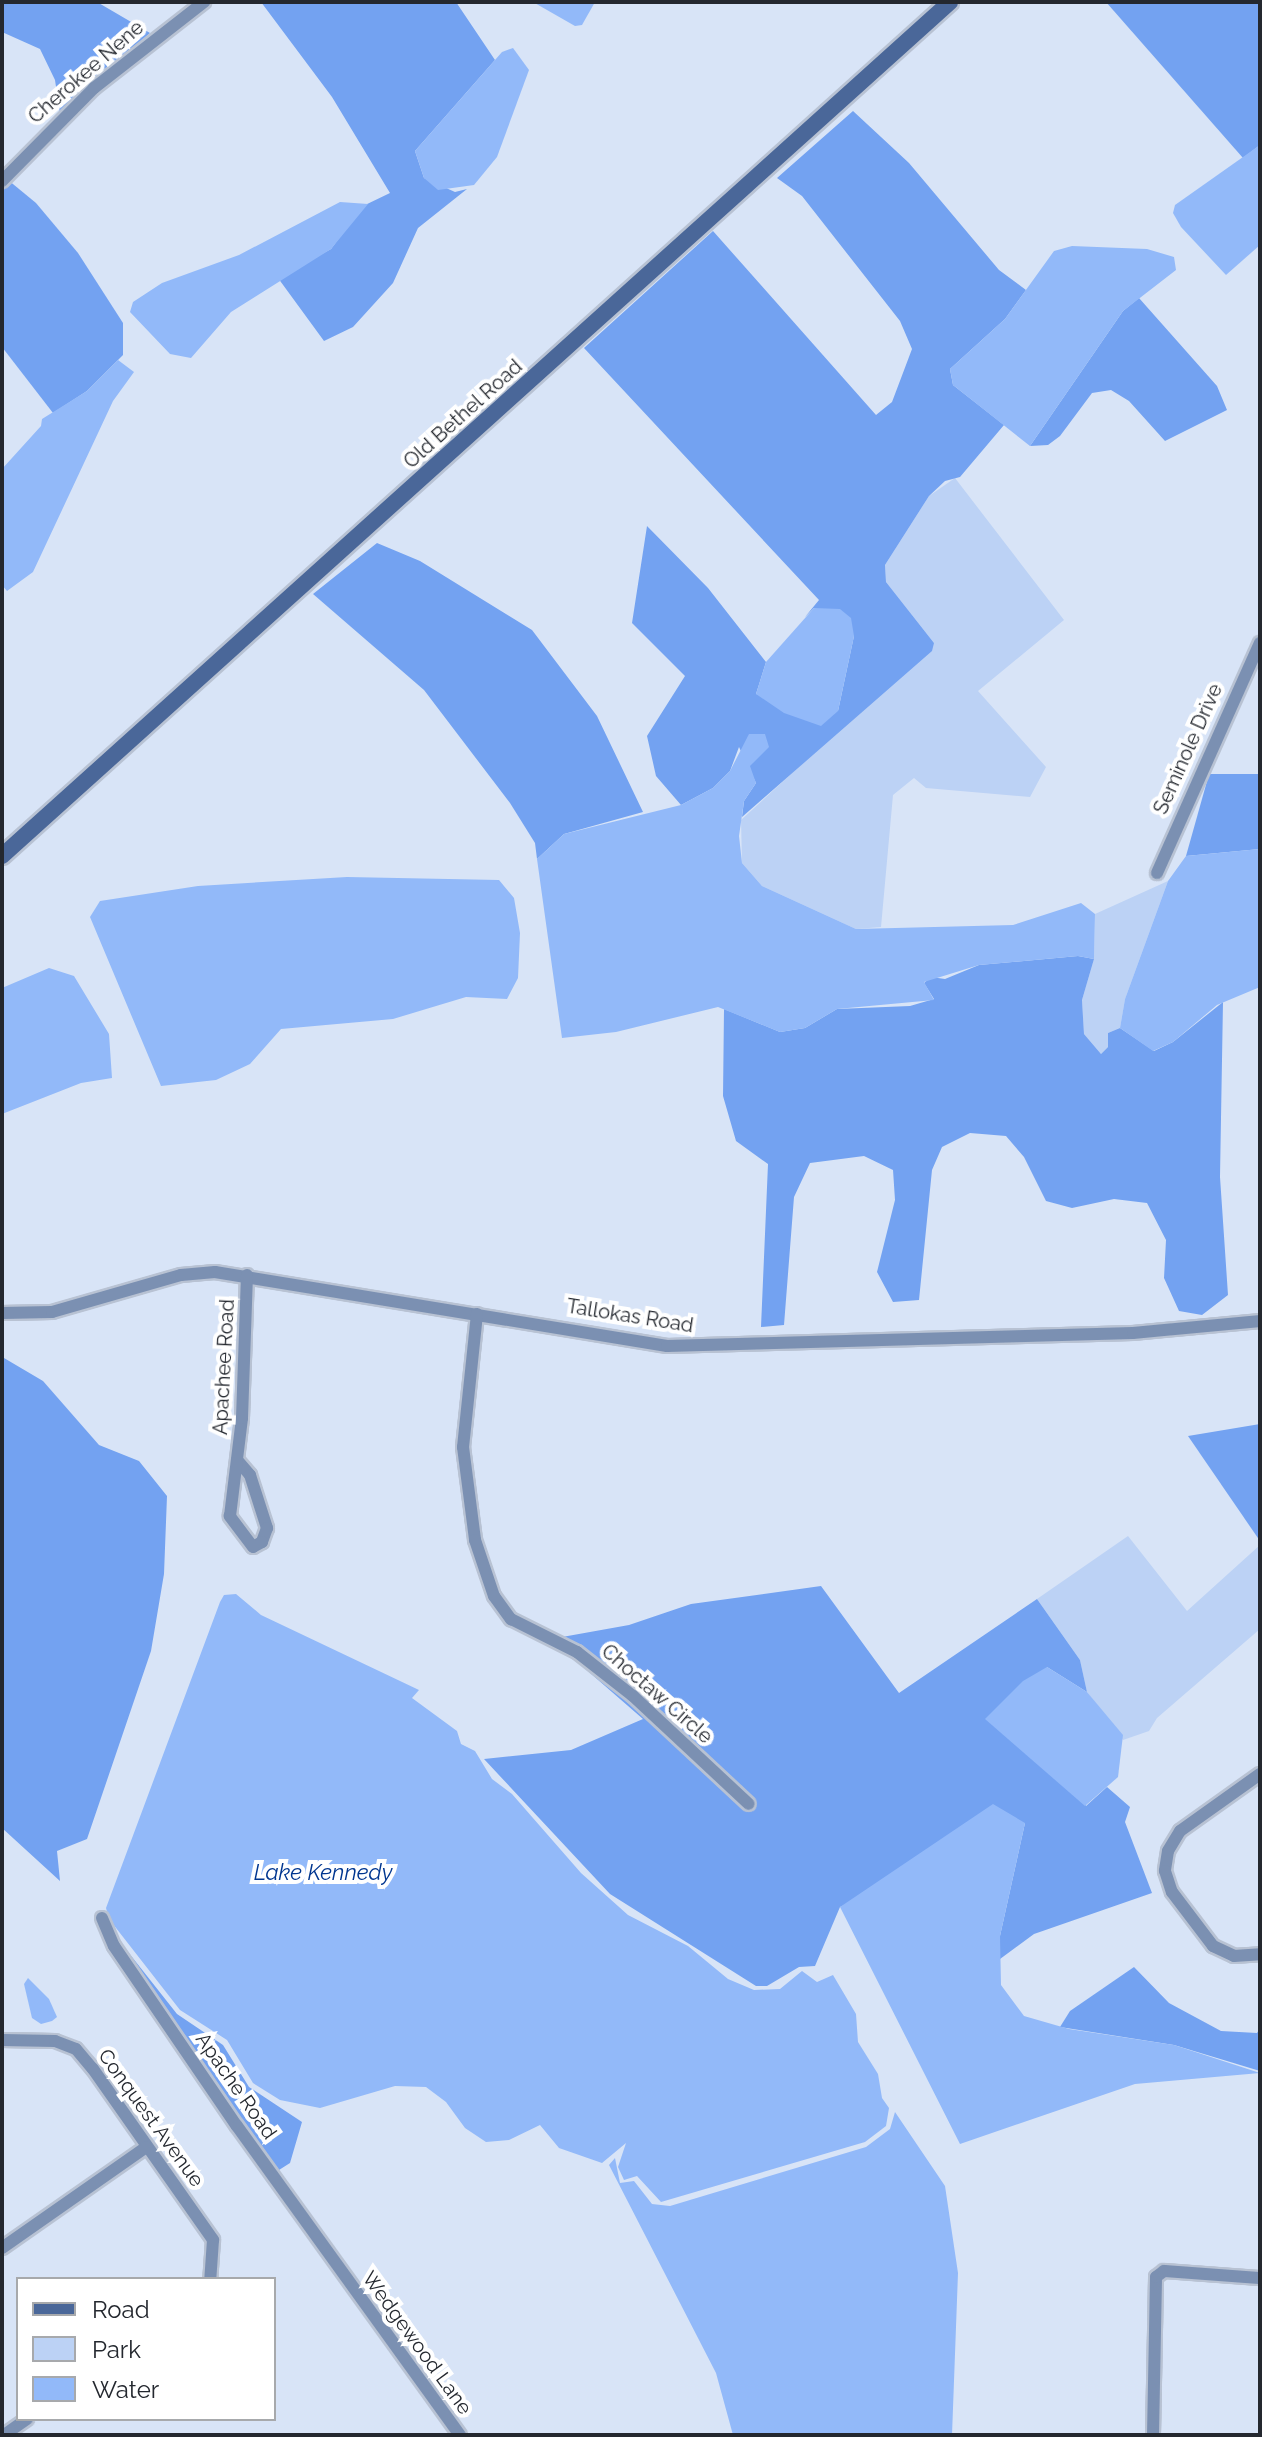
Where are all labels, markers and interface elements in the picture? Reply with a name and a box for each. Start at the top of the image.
street label: Cherokee Nene [23,15,149,129]
street label: Old Bethel Road [399,354,527,474]
street label: Seminole Drive [1149,680,1227,818]
street label: Tallokas Road [565,1294,695,1338]
street label: Apachee Road [208,1298,240,1436]
street label: Choctaw Circle [596,1639,718,1749]
water label: Lake Kennedy [254,1860,392,1886]
street label: Apache Road [191,2028,281,2144]
street label: Conquest Avenue [93,2044,209,2192]
street label: Wedgewood Lane [357,2267,477,2419]
legend [16,2277,276,2421]
text: Road [92,2295,150,2324]
text: Park [92,2335,141,2364]
text: Water [92,2375,159,2404]

